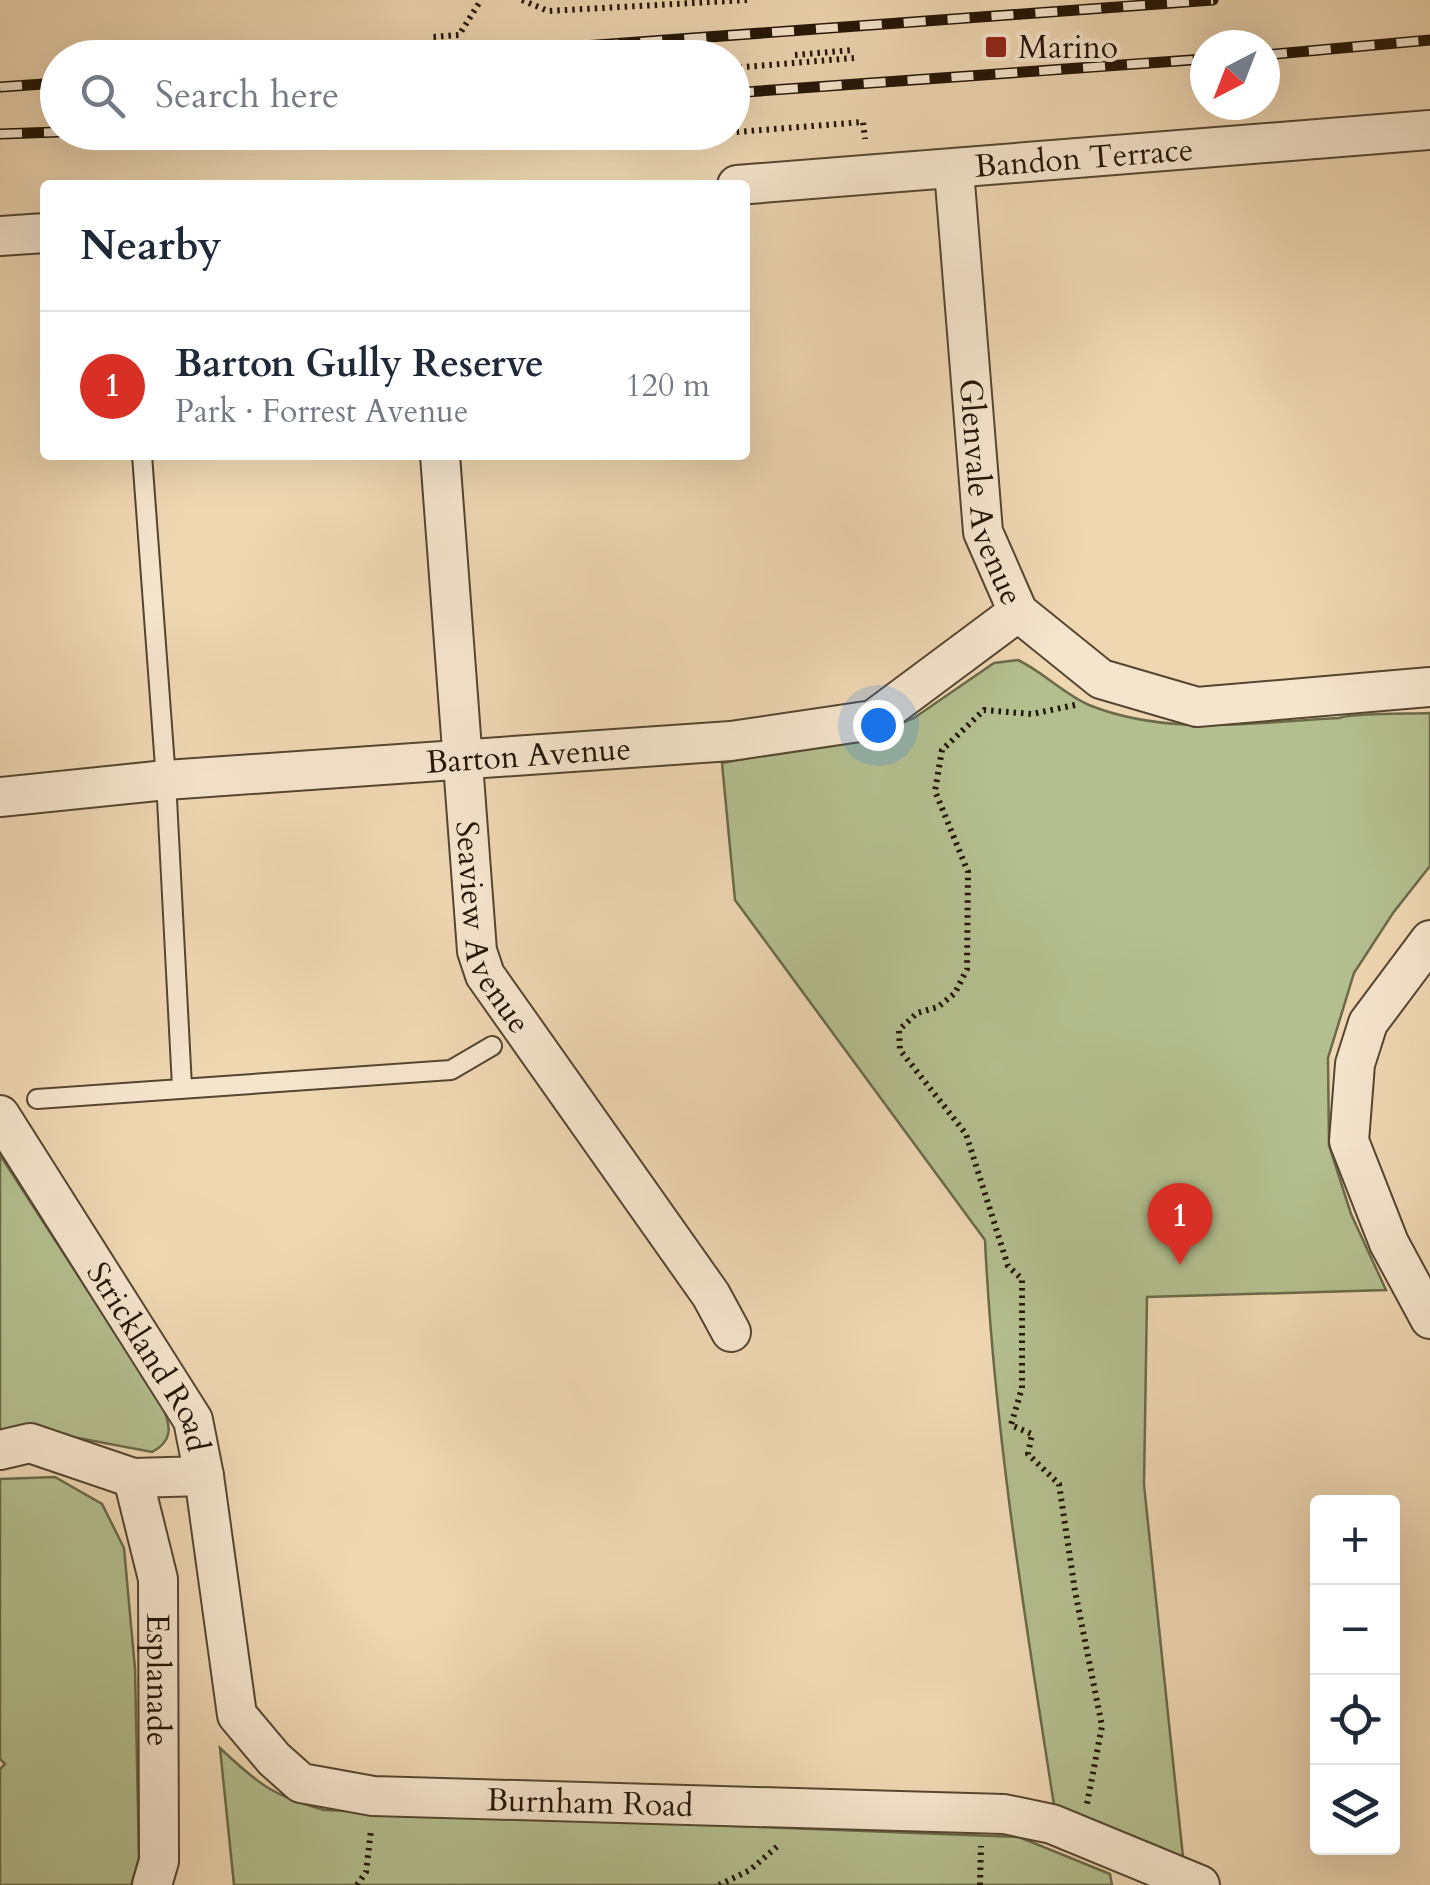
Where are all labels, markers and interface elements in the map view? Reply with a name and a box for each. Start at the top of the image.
place label: Marino [1018,26,1118,70]
north arrow [1190,30,1280,120]
marker: Marino [983,34,1009,60]
search box [40,40,750,150]
icon: search [75,68,130,123]
text: Search here [155,69,339,121]
street label: Bandon Terrace [973,128,1195,189]
text: Nearby [80,217,222,274]
text: Barton Gully Reserve [175,338,544,390]
text: 1 [104,364,121,408]
text: 120 m [625,364,710,408]
street label: Glenvale Avenue [948,377,1033,612]
text: Park · Forrest Avenue [175,390,468,434]
your location [853,700,904,751]
street label: Barton Avenue [424,727,632,785]
street label: Seaview Avenue [444,819,540,1042]
pin: 1 [1148,1182,1212,1265]
street label: Strickland Road [76,1254,220,1455]
map controls [1310,1495,1400,1855]
button: + [1310,1495,1400,1585]
button: − [1310,1585,1400,1675]
street label: Esplanade [135,1613,180,1747]
button: locate [1310,1675,1400,1765]
button: layers [1310,1765,1400,1855]
street label: Burnham Road [486,1778,694,1828]

